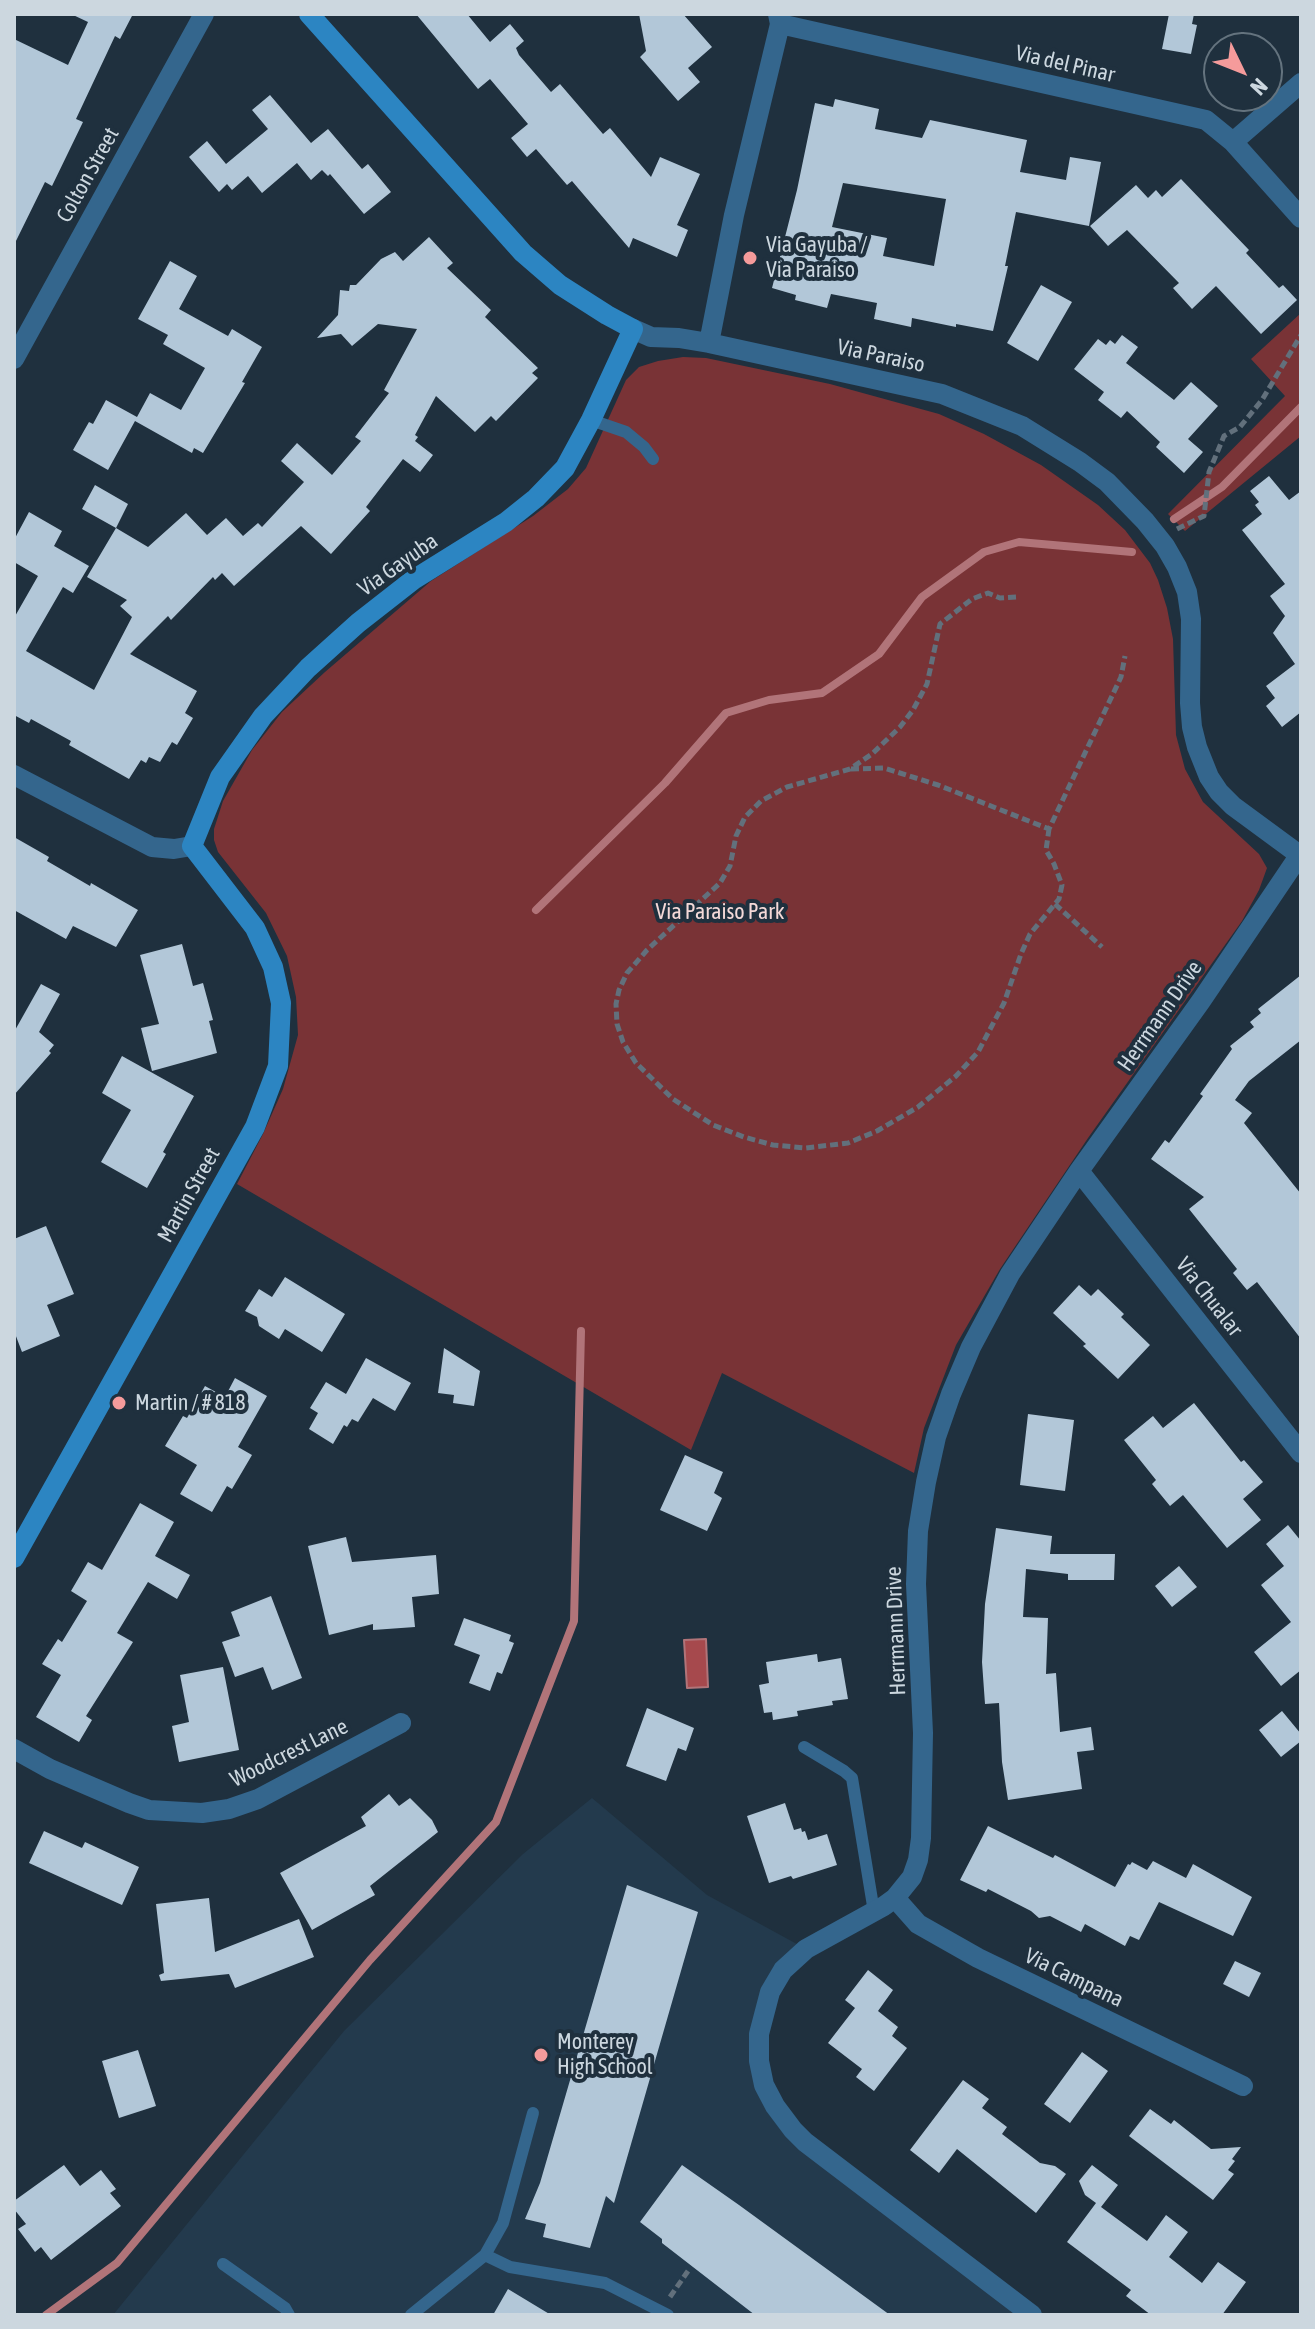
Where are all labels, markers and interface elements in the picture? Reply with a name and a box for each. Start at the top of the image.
north arrow [1203,32,1283,112]
street label: Via del Pinar [1013,40,1117,88]
text: N [1245,73,1273,101]
street label: Colton Street [51,123,125,227]
place label: Via Gayuba / Via Paraiso [766,232,868,284]
marker: Via Gayuba / Via Paraiso [741,249,759,267]
street label: Via Paraiso [835,334,927,378]
street label: Via Gayuba [353,528,443,602]
park label: Via Paraiso Park [656,899,784,925]
street label: Herrmann Drive [1112,956,1208,1076]
street label: Martin Street [152,1143,226,1247]
street label: Via Chualar [1170,1252,1248,1342]
place label: Martin / # 818 [135,1390,245,1416]
marker: Martin / # 818 [110,1394,128,1412]
street label: Herrmann Drive [881,1566,911,1696]
street label: Woodcrest Lane [226,1713,352,1793]
street label: Via Campana [1020,1943,1128,2013]
place label: Monterey High School [557,2029,653,2080]
marker: Monterey High School [532,2046,550,2064]

